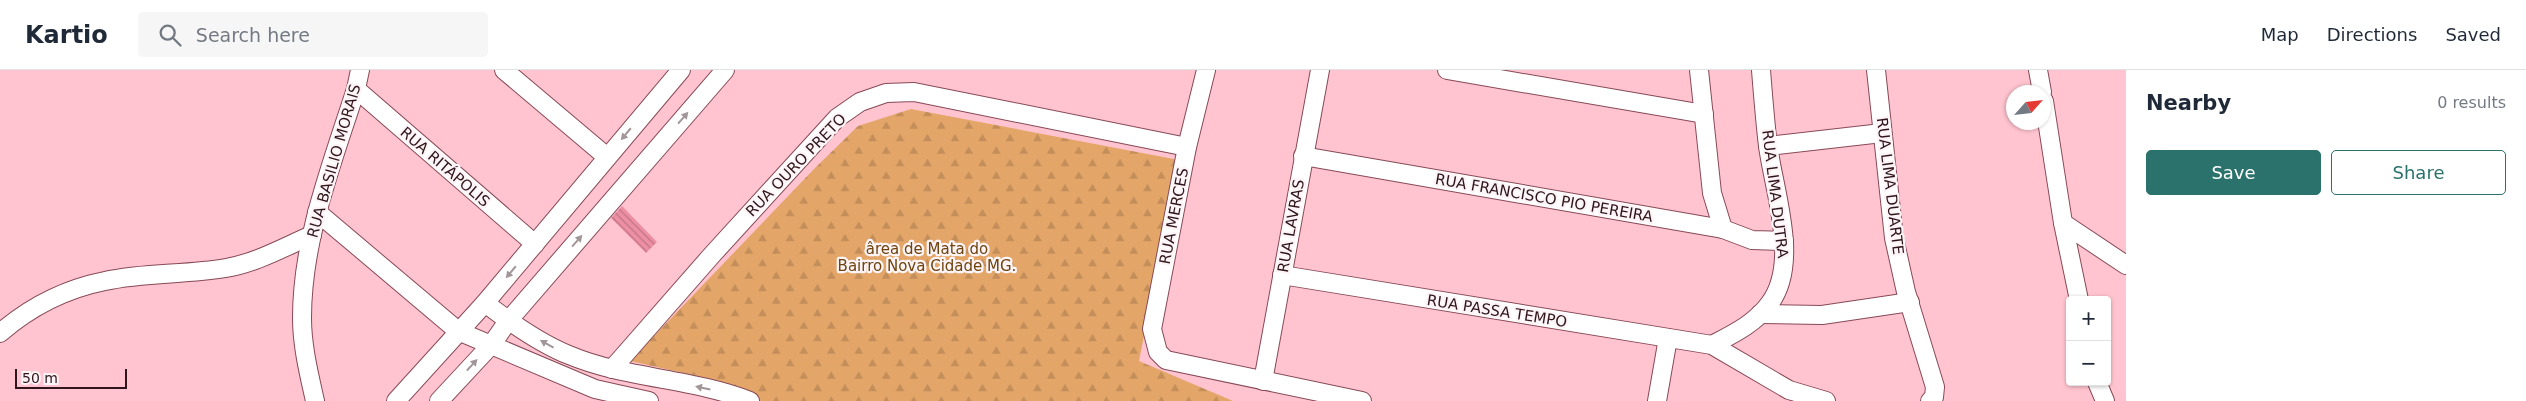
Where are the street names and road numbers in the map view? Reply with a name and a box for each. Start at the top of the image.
street label: RUA BASILIO MORAIS [303,82,365,240]
street label: RUA OURO PRETO [742,110,850,220]
street label: RUA LIMA DUARTE [1873,116,1907,256]
street label: RUA RITÁPOLIS [397,122,494,211]
street label: RUA LIMA DUTRA [1758,129,1792,260]
street label: RUA MERCES [1156,166,1192,266]
street label: RUA FRANCISCO PIO PEREIRA [1434,170,1655,226]
street label: RUA LAVRAS [1274,178,1308,274]
street label: RUA PASSA TEMPO [1426,291,1568,331]

